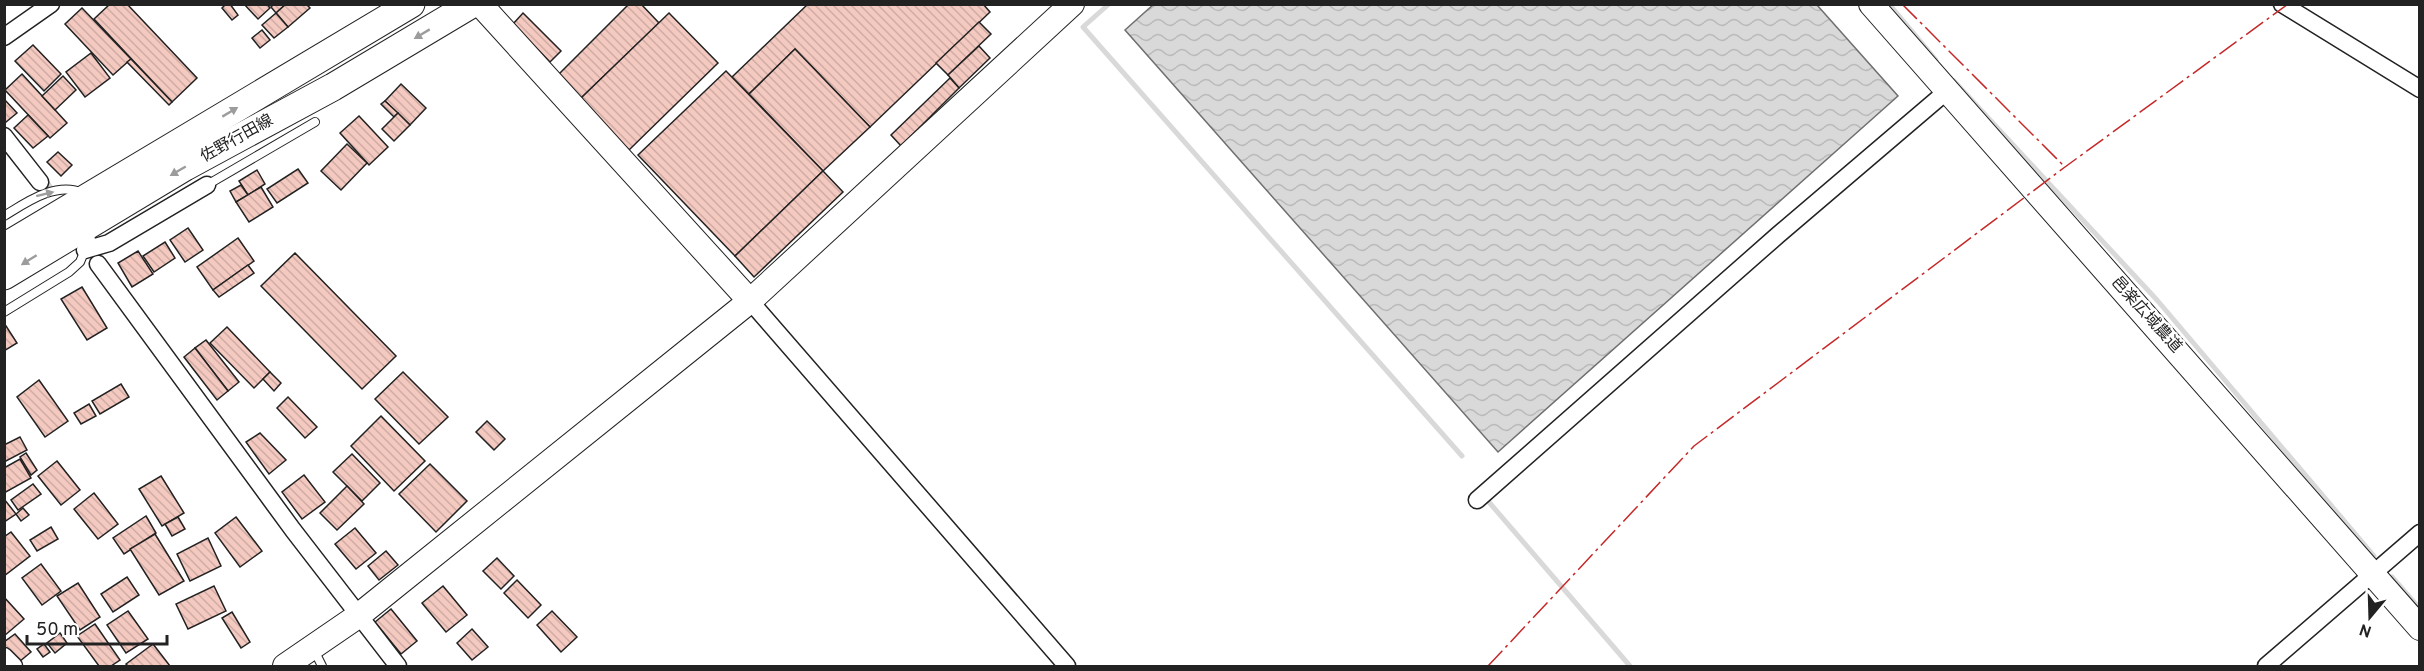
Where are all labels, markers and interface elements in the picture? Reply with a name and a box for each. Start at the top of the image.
one-way arrow [414,29,430,40]
one-way arrow [222,106,238,117]
street label: 佐野行田線 [197,111,277,167]
one-way arrow [170,166,187,176]
one-way arrow [36,189,55,198]
one-way arrow [21,255,37,266]
street label: 邑楽広域農道 [2106,273,2186,357]
north arrow [2340,587,2400,647]
scale bar [27,608,166,646]
text: N [2357,618,2374,641]
text: 50 m [36,619,78,642]

